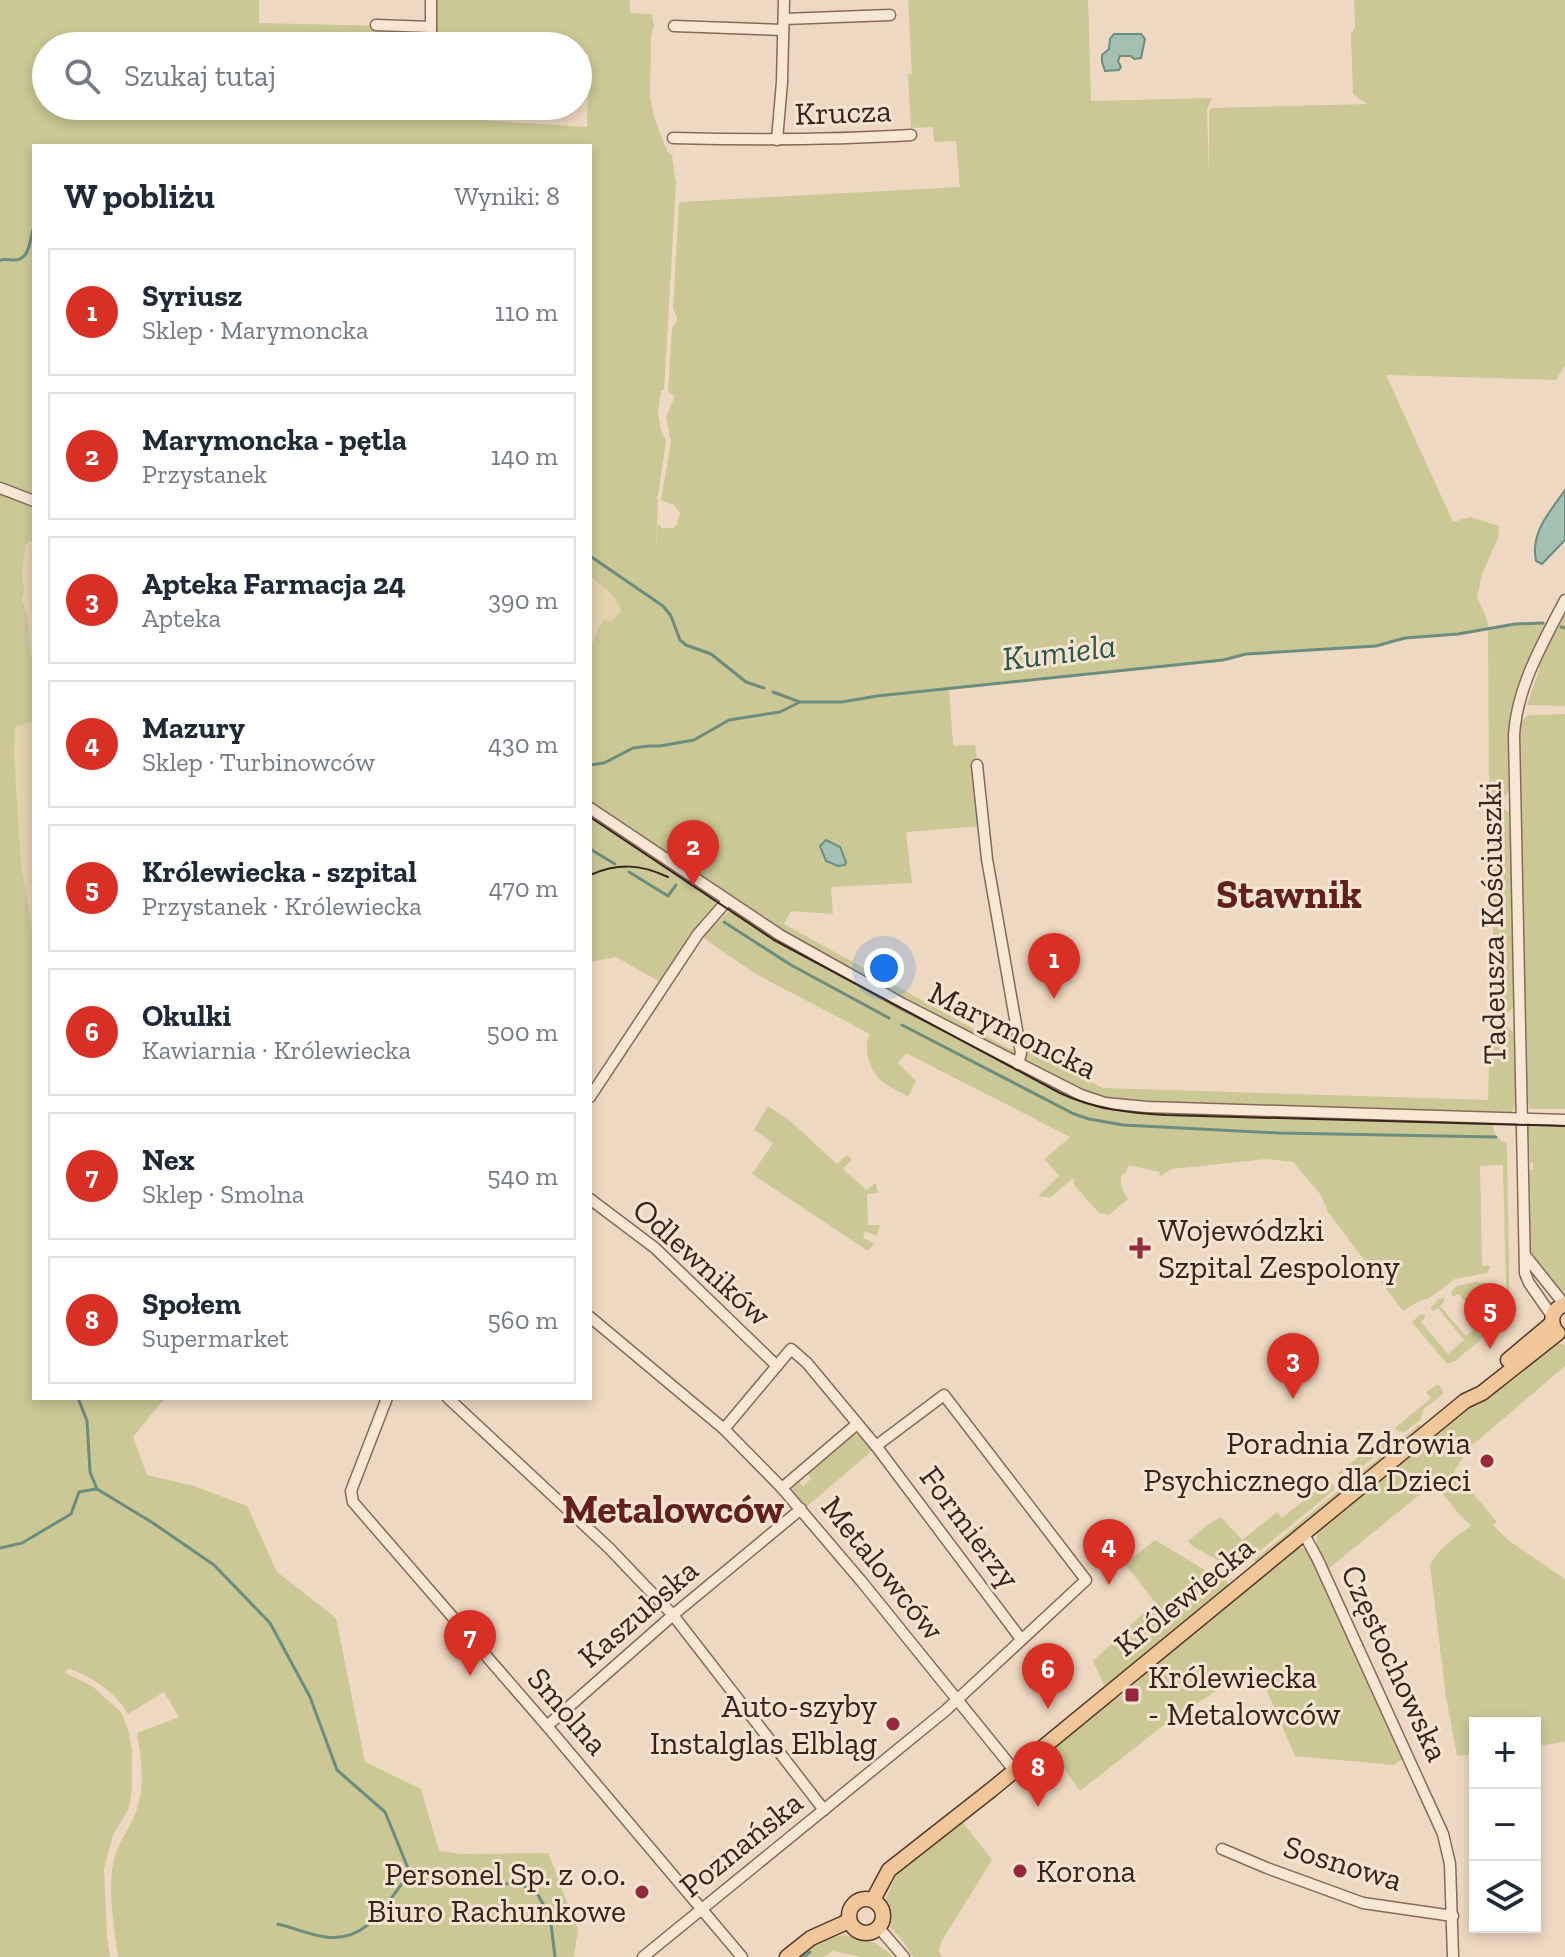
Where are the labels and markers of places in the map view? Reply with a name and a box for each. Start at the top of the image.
pin: 2 [667,820,719,886]
pin: 1 [1028,933,1080,999]
place label: Wojewódzki Szpital Zespolony [1158,1211,1400,1286]
marker: Wojewódzki Szpital Zespolony [1129,1237,1151,1259]
pin: 5 [1464,1283,1516,1349]
pin: 3 [1267,1333,1319,1399]
place label: Poradnia Zdrowia Psychicznego dla Dzieci [1143,1424,1471,1499]
marker: Poradnia Zdrowia Psychicznego dla Dzieci [1478,1452,1496,1470]
pin: 4 [1083,1519,1135,1585]
pin: 7 [444,1610,496,1676]
pin: 6 [1022,1643,1074,1709]
place label: Królewiecka - Metalowców [1148,1658,1341,1733]
marker: Królewiecka - Metalowców [1123,1686,1141,1704]
place label: Auto-szyby Instalglas Elbląg [650,1687,878,1762]
marker: Auto-szyby Instalglas Elbląg [884,1715,902,1733]
pin: 8 [1012,1741,1064,1807]
place label: Korona [1036,1852,1136,1890]
place label: Personel Sp. z o.o. Biuro Rachunkowe [367,1855,626,1930]
marker: Korona [1011,1862,1029,1880]
marker: Personel Sp. z o.o. Biuro Rachunkowe [633,1883,651,1901]

